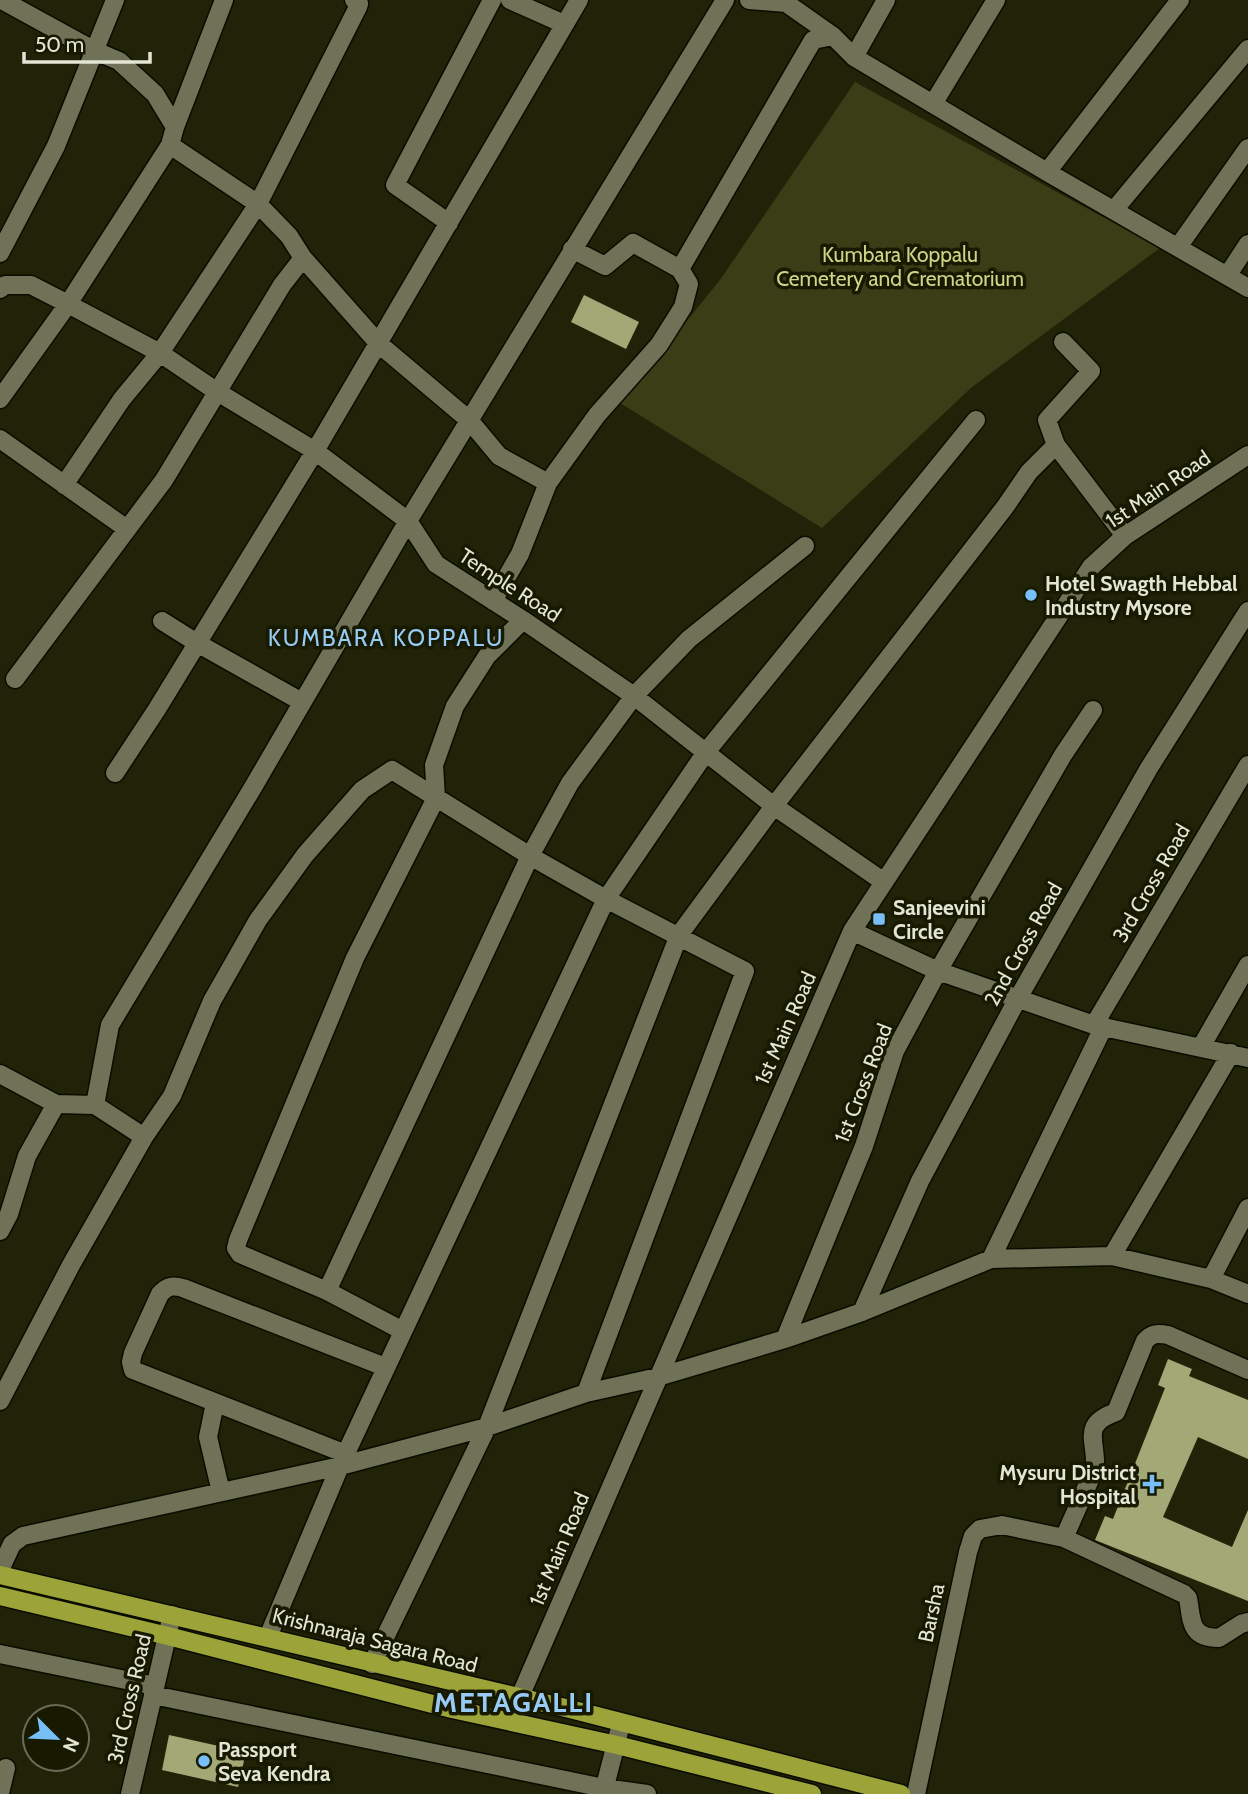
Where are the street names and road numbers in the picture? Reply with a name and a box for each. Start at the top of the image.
street label: 1st Main Road [1101,445,1215,533]
street label: Temple Road [454,543,566,627]
street label: 3rd Cross Road [1107,819,1195,947]
street label: 2nd Cross Road [979,878,1067,1010]
street label: 1st Main Road [749,968,821,1088]
street label: 1st Cross Road [829,1020,897,1146]
street label: 1st Main Road [524,1489,594,1609]
street label: Barsha [913,1581,949,1645]
street label: Krishnaraja Sagara Road [270,1602,480,1679]
street label: 3rd Cross Road [102,1632,156,1766]

